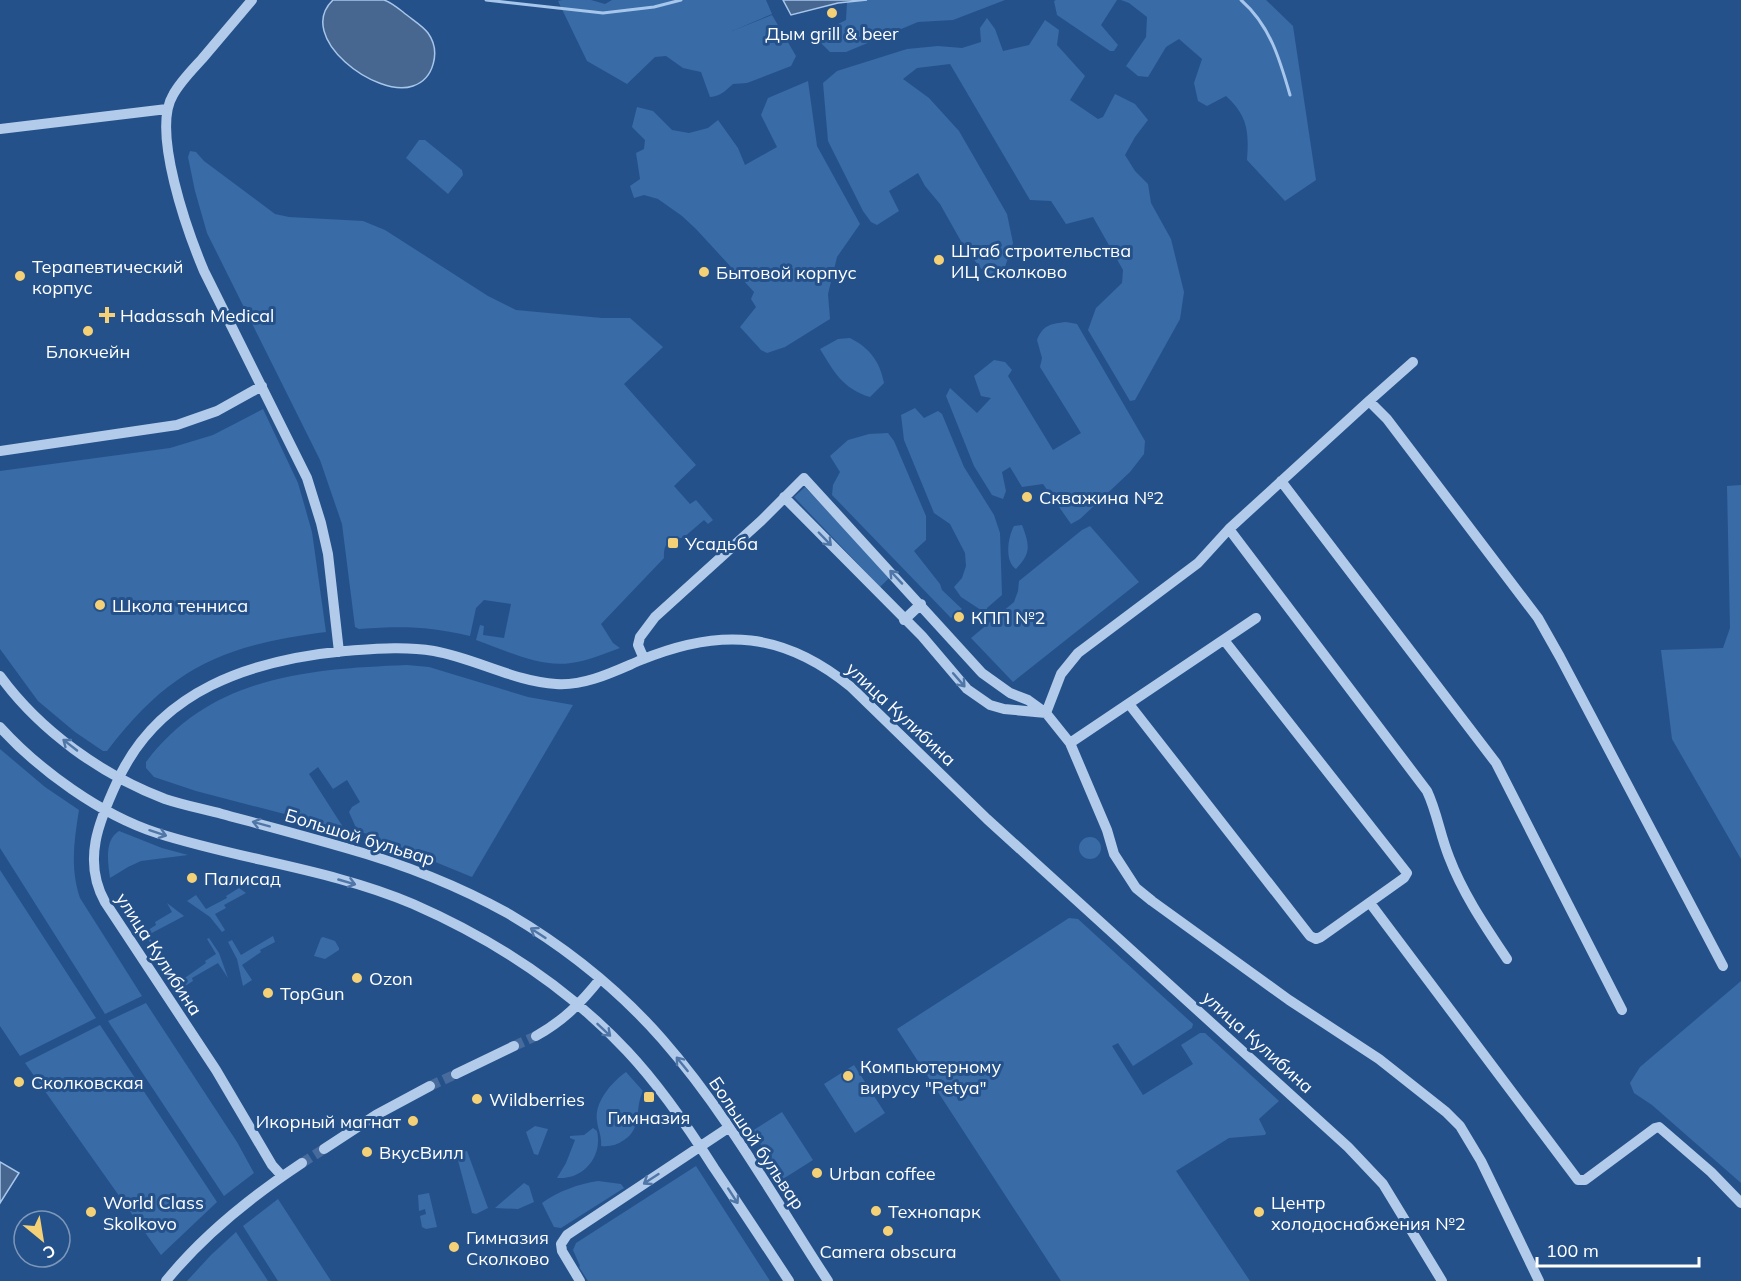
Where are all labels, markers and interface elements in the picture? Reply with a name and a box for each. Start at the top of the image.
marker: Дым grill & beer [825,6,839,20]
place label: Дым grill & beer [765,22,899,45]
place label: Штаб строительства ИЦ Сколково [951,239,1131,283]
marker: Штаб строительства ИЦ Сколково [932,253,946,267]
place label: Терапевтический корпус [32,255,184,299]
place label: Бытовой корпус [716,261,857,284]
marker: Бытовой корпус [697,265,711,279]
marker: Терапевтический корпус [13,269,27,283]
place label: Hadassah Medical [120,304,274,327]
marker: Hadassah Medical [98,306,116,324]
marker: Блокчейн [81,324,95,338]
place label: Блокчейн [46,340,130,363]
place label: Скважина №2 [1039,486,1164,509]
marker: Скважина №2 [1020,490,1034,504]
place label: Усадьба [684,532,758,555]
one-way arrow [817,532,832,547]
marker: Усадьба [666,536,680,550]
one-way arrow [889,570,903,585]
place label: Школа тенниса [112,594,248,617]
marker: Школа тенниса [93,598,107,612]
place label: КПП №2 [971,606,1045,629]
marker: КПП №2 [952,610,966,624]
street label: улица Кулибина [841,657,961,771]
one-way arrow [952,672,966,687]
one-way arrow [62,739,78,752]
street label: Большой бульвар [282,803,438,871]
one-way arrow [251,818,270,830]
one-way arrow [148,828,167,839]
place label: Палисад [204,867,281,890]
marker: Палисад [185,871,199,885]
one-way arrow [337,877,356,888]
street label: улица Кулибина [111,888,207,1020]
one-way arrow [530,927,547,939]
place label: Ozon [369,967,413,990]
marker: Ozon [350,971,364,985]
place label: TopGun [280,982,345,1005]
marker: TopGun [261,986,275,1000]
street label: улица Кулибина [1198,986,1318,1098]
one-way arrow [596,1022,611,1036]
place label: Компьютерному вирусу "Petya" [860,1055,1001,1099]
one-way arrow [675,1057,689,1072]
marker: Компьютерному вирусу "Petya" [841,1069,855,1083]
place label: Сколковская [31,1071,144,1094]
street label: Большой бульвар [704,1072,810,1214]
marker: Сколковская [12,1075,26,1089]
place label: Wildberries [489,1088,585,1111]
marker: Гимназия [642,1090,656,1104]
marker: Wildberries [470,1092,484,1106]
place label: Гимназия [608,1106,690,1129]
place label: Икорный магнат [256,1110,402,1133]
marker: Икорный магнат [406,1114,420,1128]
place label: ВкусВилл [379,1141,464,1164]
marker: ВкусВилл [360,1145,374,1159]
place label: Urban coffee [829,1162,936,1185]
marker: Urban coffee [810,1166,824,1180]
one-way arrow [643,1172,660,1185]
one-way arrow [726,1187,739,1204]
place label: World Class Skolkovo [103,1191,204,1235]
place label: Центр холодоснабжения №2 [1271,1191,1466,1235]
place label: Технопарк [888,1200,981,1223]
marker: Технопарк [869,1204,883,1218]
marker: World Class Skolkovo [84,1205,98,1219]
marker: Центр холодоснабжения №2 [1252,1205,1266,1219]
north arrow [12,1209,72,1269]
marker: Camera obscura [881,1224,895,1238]
place label: Гимназия Сколково [466,1226,549,1270]
scale bar [1537,1230,1699,1268]
text: 100 m [1546,1239,1599,1262]
marker: Гимназия Сколково [447,1240,461,1254]
place label: Camera obscura [820,1240,956,1263]
text: С [40,1241,59,1263]

